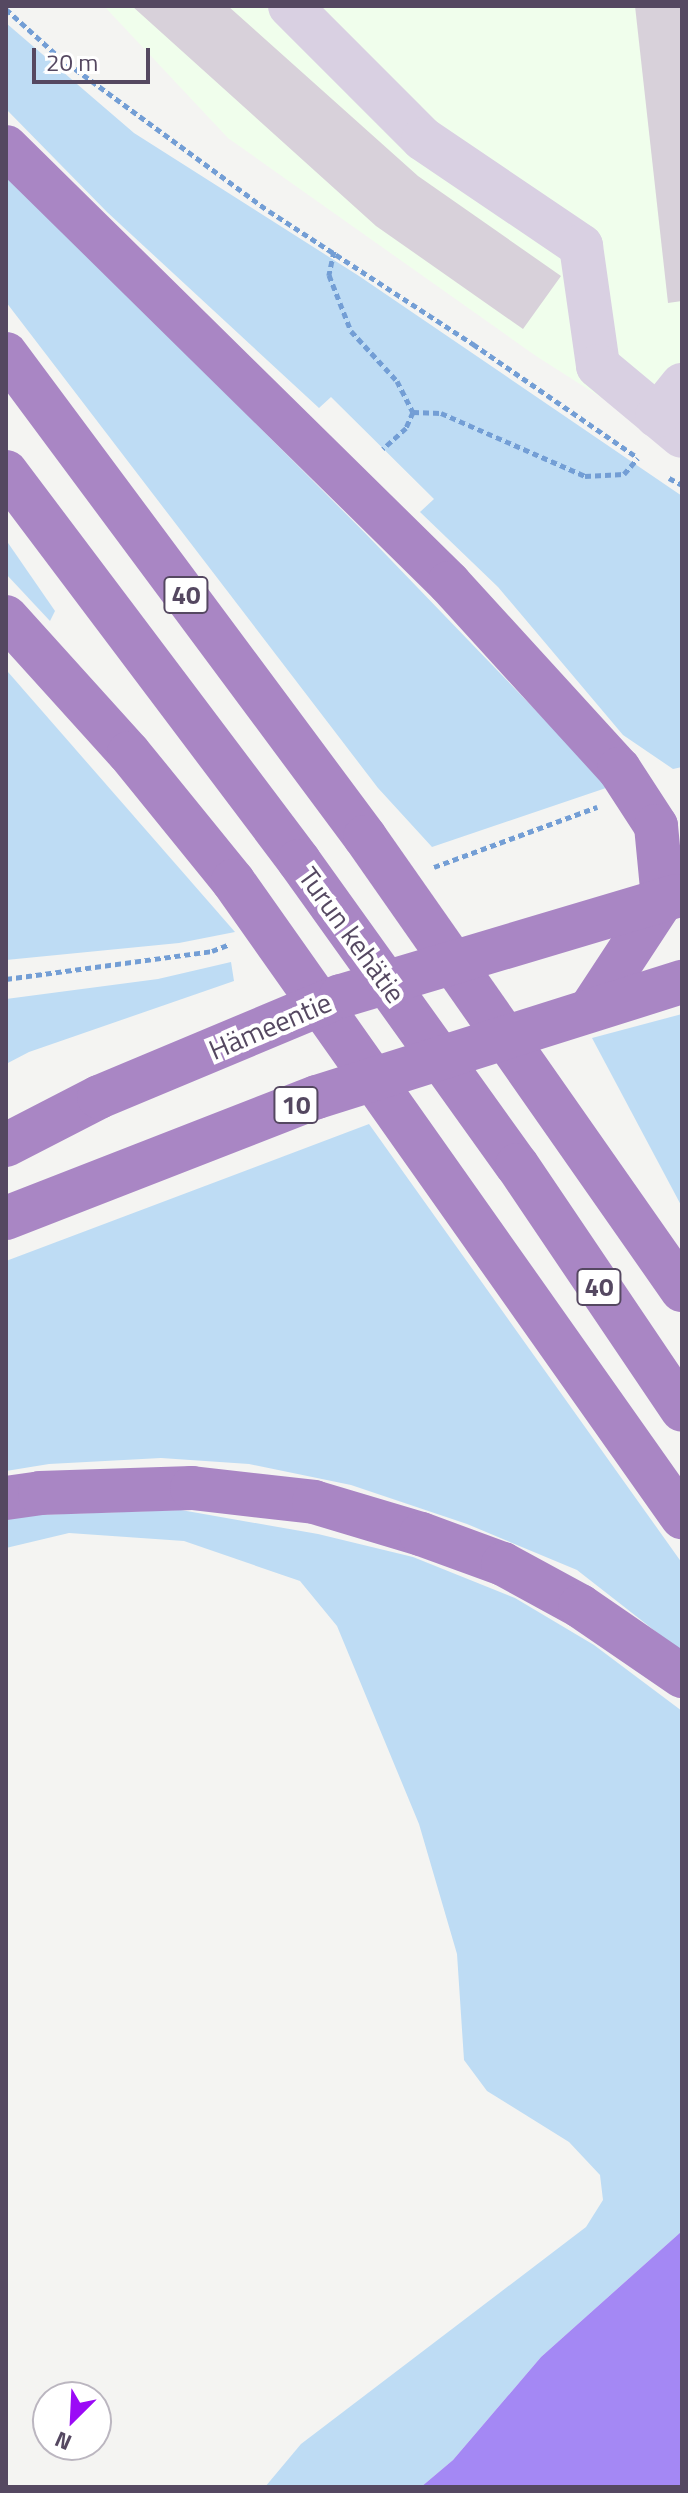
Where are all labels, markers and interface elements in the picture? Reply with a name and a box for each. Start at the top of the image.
scale bar [36,32,154,82]
text: 20 m [46,44,98,80]
road number: 40 [162,573,210,617]
street label: Turun kehätie [292,861,412,1009]
street label: Hämeentie [204,985,336,1067]
road number: 10 [272,1083,320,1127]
road number: 40 [575,1265,623,1309]
north arrow [32,2381,112,2461]
text: N [49,2422,77,2460]

